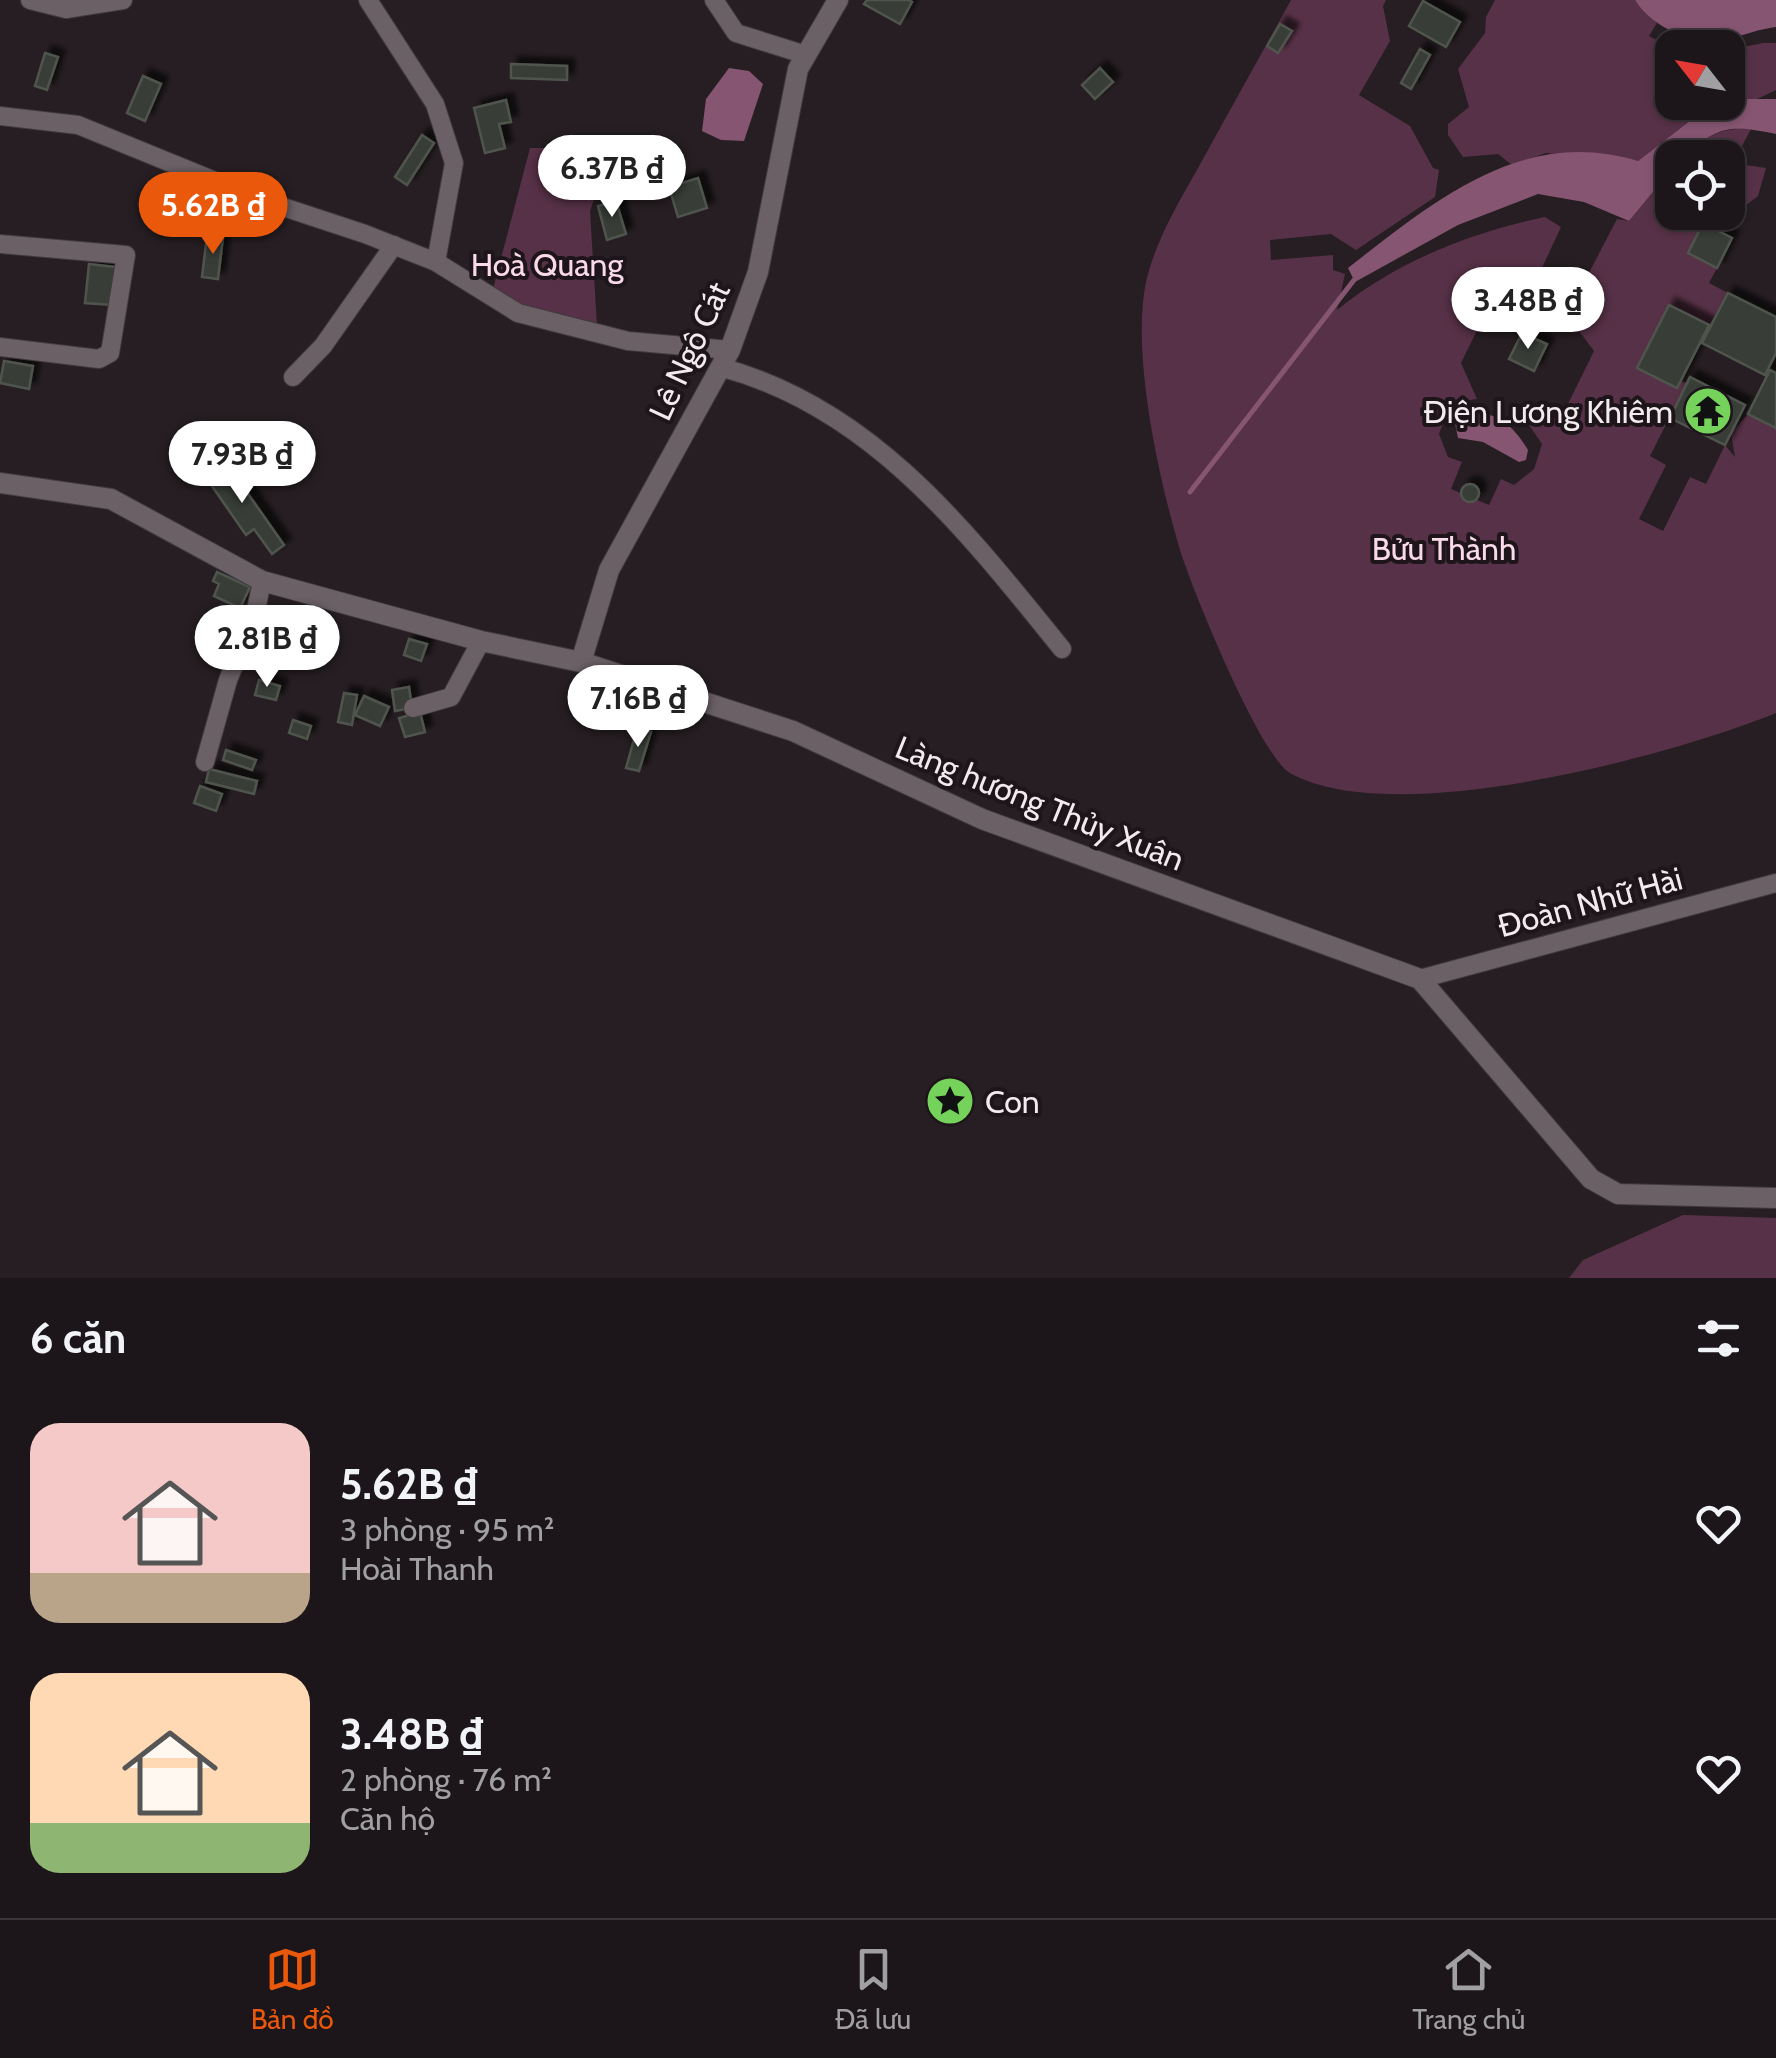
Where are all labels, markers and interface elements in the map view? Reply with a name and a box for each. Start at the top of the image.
north arrow [1655,30,1745,120]
map controls [1655,30,1745,230]
pin: 6.37B ₫ [520,135,704,220]
button: locate [1655,140,1745,230]
text: 6.37B ₫ [560,148,664,187]
pin: 5.62B ₫ [121,172,305,257]
text: 5.62B ₫ [161,185,265,224]
park label: Hoà Quang [471,245,624,284]
pin: 3.48B ₫ [1436,267,1620,352]
street label: Lê Ngô Cát [640,276,738,426]
text: 3.48B ₫ [1473,280,1583,319]
temple icon: Điện Lương Khiêm [1682,385,1734,437]
place label: Điện Lương Khiêm [1424,392,1673,431]
pin: 7.93B ₫ [150,421,334,506]
text: 7.93B ₫ [191,434,293,473]
park label: Bửu Thành [1372,529,1516,568]
pin: 2.81B ₫ [175,605,359,690]
text: 2.81B ₫ [217,618,317,657]
pin: 7.16B ₫ [546,665,730,750]
text: 7.16B ₫ [589,678,687,717]
street label: Làng hương Thủy Xuân [890,727,1190,879]
street label: Đoàn Nhữ Hài [1493,859,1687,945]
place icon: Con [924,1075,976,1127]
place label: Con [985,1082,1040,1121]
icon: filters [1691,1311,1746,1366]
text: 6 căn [30,1312,126,1364]
text: 5.62B ₫ [340,1458,477,1510]
icon: home [110,1463,230,1583]
icon: heart [1691,1496,1746,1551]
text: 3 phòng · 95 m² [340,1510,555,1549]
text: Hoài Thanh [340,1549,494,1588]
text: 3.48B ₫ [340,1708,483,1760]
icon: home [110,1713,230,1833]
icon: heart [1691,1746,1746,1801]
text: 2 phòng · 76 m² [340,1760,552,1799]
text: Căn hộ [340,1799,435,1838]
tab: Bản đồ [251,1942,334,2036]
tab: Đã lưu [835,1942,911,2036]
tab: Trang chủ [1412,1942,1525,2036]

